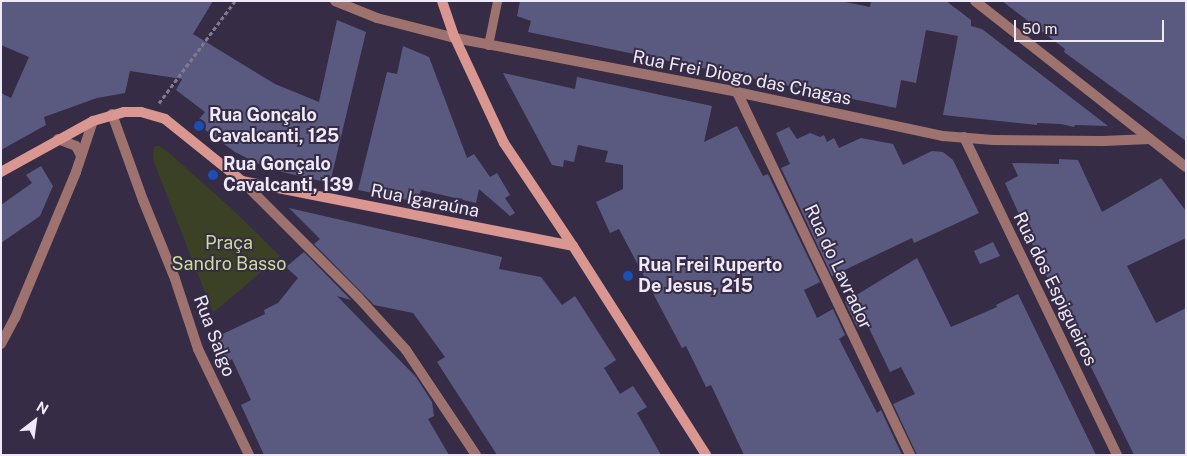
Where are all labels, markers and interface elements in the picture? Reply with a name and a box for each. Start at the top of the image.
scale bar [1017,10,1167,42]
text: 50 m [1022,20,1057,37]
street label: Rua Frei Diogo das Chagas [631,46,853,110]
place label: Rua Gonçalo Cavalcanti, 125 [209,105,339,148]
marker: Rua Gonçalo Cavalcanti, 125 [193,120,205,132]
place label: Rua Gonçalo Cavalcanti, 139 [223,154,353,196]
marker: Rua Gonçalo Cavalcanti, 139 [207,169,219,181]
street label: Rua Igaraúna [369,180,481,222]
street label: Rua do Lavrador [800,201,876,333]
street label: Rua dos Espigueiros [1008,208,1102,370]
park label: Praça Sandro Basso [172,233,286,276]
place label: Rua Frei Ruperto De Jesus, 215 [638,255,782,298]
marker: Rua Frei Ruperto De Jesus, 215 [622,270,634,282]
street label: Rua Salgo [189,292,239,380]
north arrow [10,396,60,446]
text: N [34,398,51,418]

